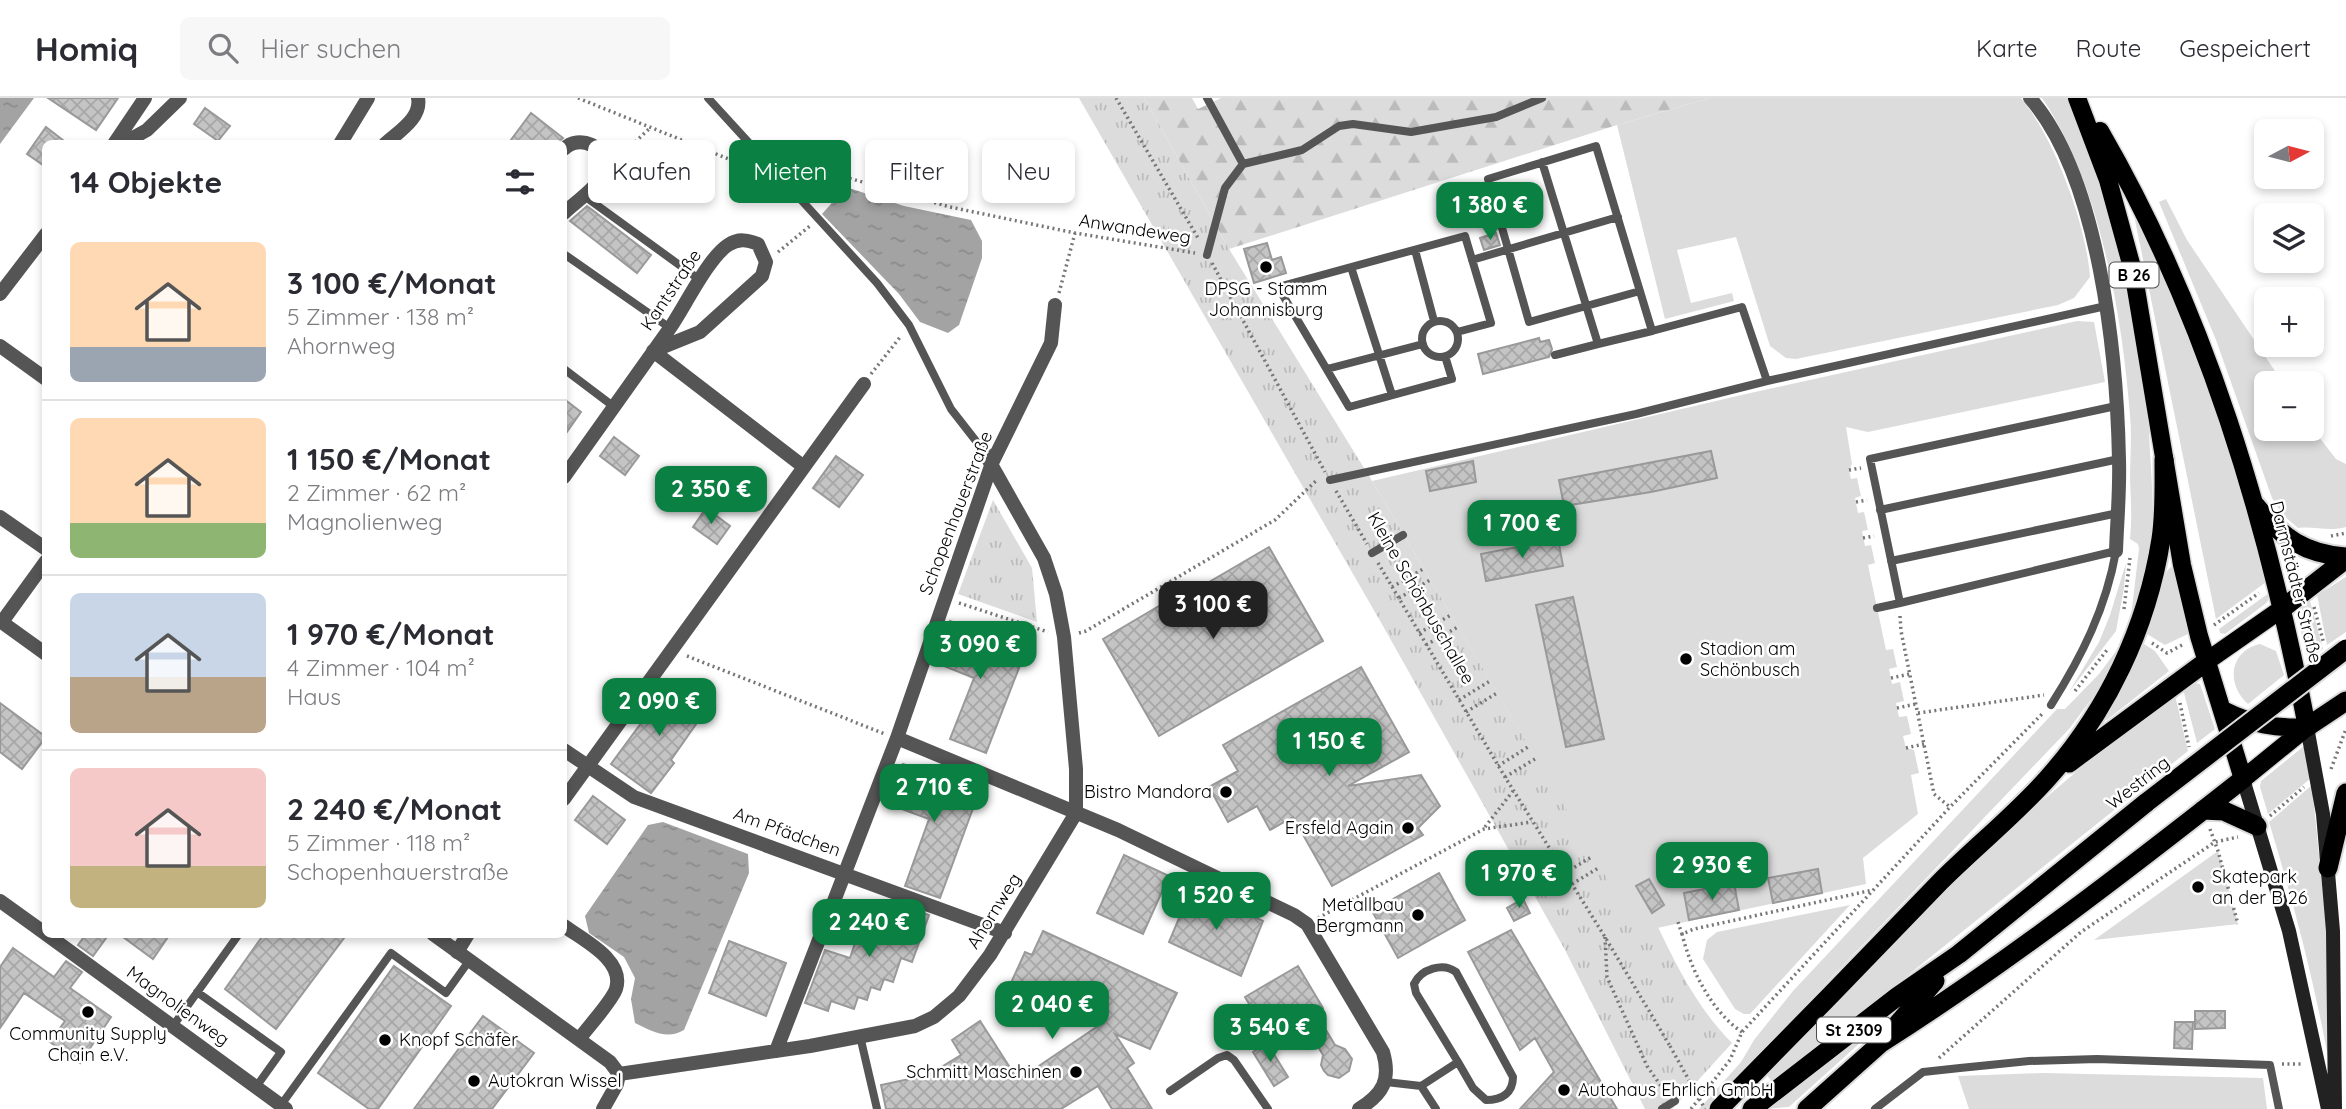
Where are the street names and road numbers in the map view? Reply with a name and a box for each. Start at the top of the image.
street label: Anwandeweg [1078,208,1193,249]
street label: Kantstraße [635,245,706,335]
road number: B 26 [2110,262,2158,288]
street label: Schopenhauerstraße [914,428,997,598]
street label: Darmstädter Straße [2265,498,2328,665]
street label: Kleine Schönbuschallee [1363,508,1480,688]
street label: Westring [2101,751,2174,815]
street label: Am Pfädchen [730,802,844,862]
street label: Ahornweg [961,869,1026,953]
street label: Magnolienweg [122,961,234,1051]
road number: St 2309 [1817,1018,1891,1042]

